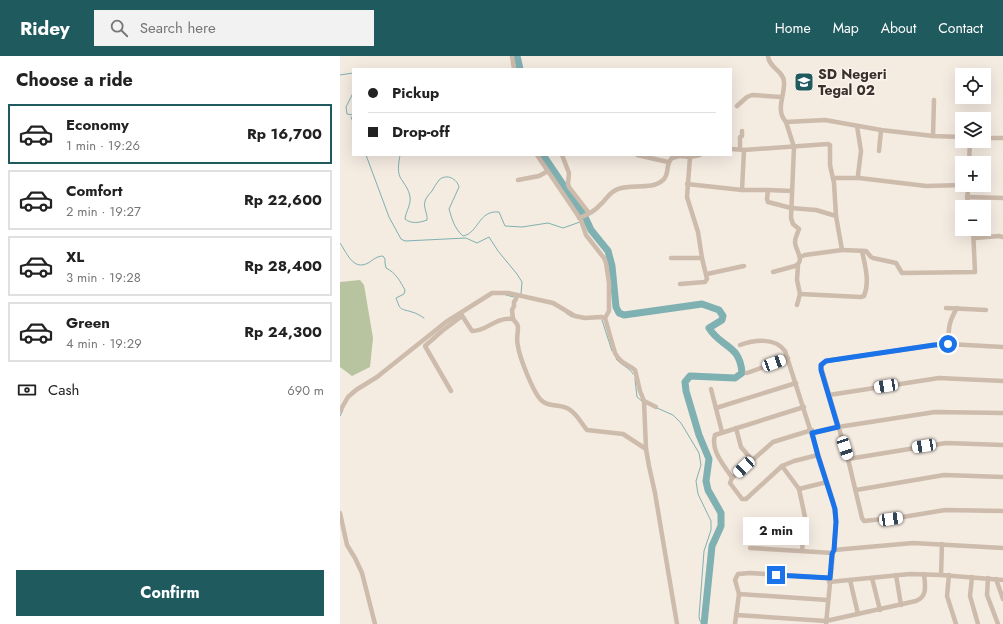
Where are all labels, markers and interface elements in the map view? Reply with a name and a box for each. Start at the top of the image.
search box [94,10,374,46]
text: Ridey [20,15,70,42]
icon: search [108,17,130,39]
text: Search here [140,17,216,39]
text: Home [775,18,811,38]
text: Map [833,18,859,38]
text: About [881,18,916,38]
text: Contact [938,18,983,38]
place label: SD Negeri Tegal 02 [818,64,887,100]
text: Choose a ride [16,67,133,93]
map controls [955,68,991,236]
button: locate [955,68,991,104]
school or university icon: SD Negeri Tegal 02 [793,71,815,93]
text: Pickup [392,82,439,104]
button: layers [955,112,991,148]
text: Economy [66,114,129,136]
icon: car [18,116,54,152]
text: Drop-off [392,121,450,143]
text: Rp 16,700 [247,123,322,145]
text: 1 min · 19:26 [66,136,140,155]
button: + [955,156,991,192]
text: Comfort [66,180,123,202]
icon: car [18,182,54,218]
text: Rp 22,600 [244,189,322,211]
button: − [955,200,991,236]
text: 2 min · 19:27 [66,202,141,221]
text: XL [66,246,84,268]
icon: car [18,248,54,284]
text: Rp 28,400 [244,255,322,277]
text: 3 min · 19:28 [66,268,141,287]
text: Green [66,312,110,334]
icon: car [18,314,54,350]
text: Rp 24,300 [244,321,322,343]
text: 4 min · 19:29 [66,334,142,353]
route start [939,335,957,353]
car [761,353,787,373]
car [873,378,899,394]
icon: cash [16,379,38,401]
text: Cash [48,379,79,401]
text: 690 m [287,381,324,400]
car [836,435,854,461]
car [911,438,937,454]
car [731,454,757,480]
car [878,511,904,527]
callout: 2 min [743,517,809,545]
text: 2 min [759,521,793,540]
route end [767,566,785,584]
button: Confirm [16,570,324,616]

